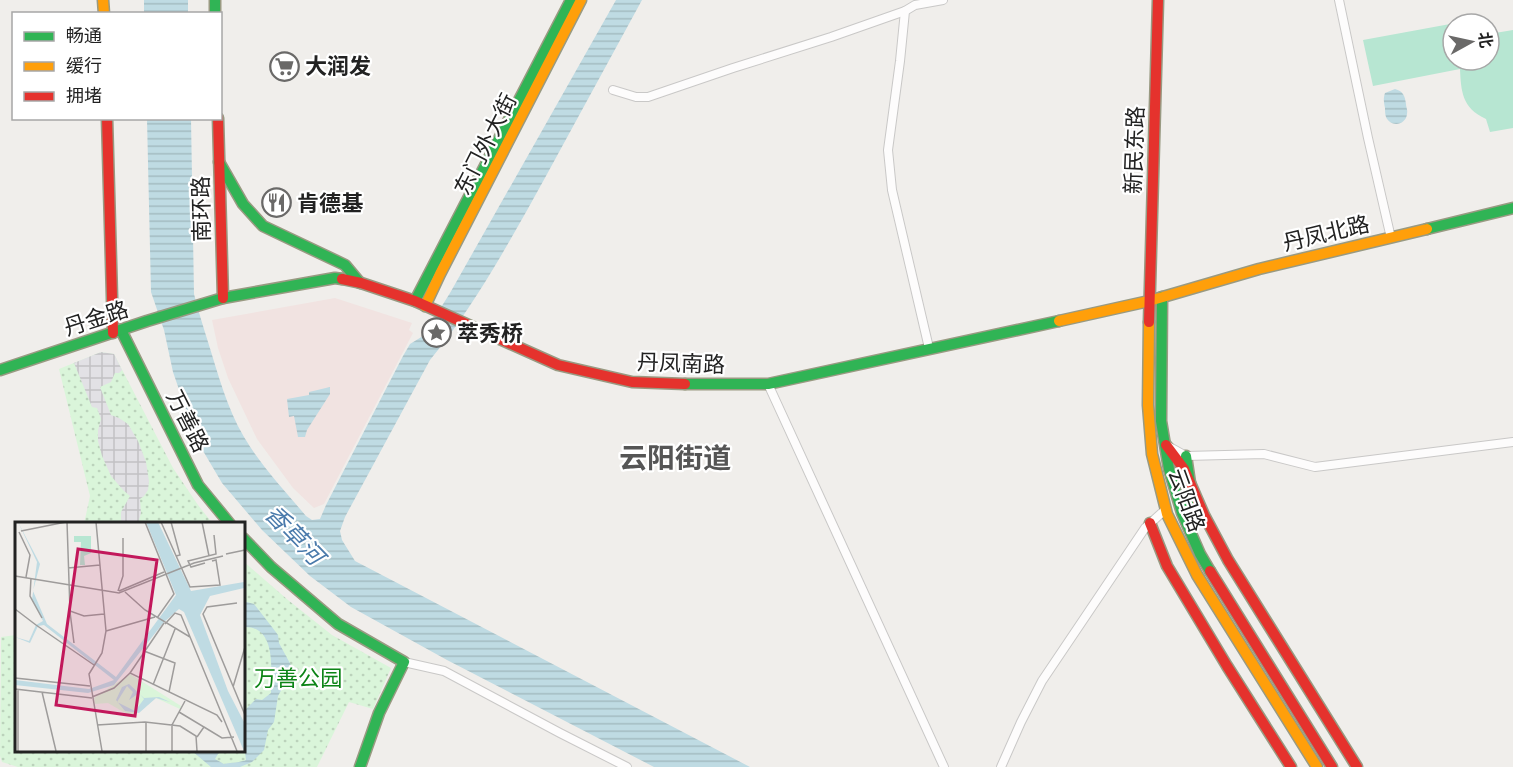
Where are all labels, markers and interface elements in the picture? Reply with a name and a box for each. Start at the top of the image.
legend [12,12,222,120]
north arrow [1441,12,1501,72]
text: 畅通 [66,24,102,47]
text: 北 [1475,31,1497,49]
supermarket icon: 大润发 [268,50,300,82]
place label: 大润发 [305,52,371,80]
text: 缓行 [66,54,102,77]
text: 拥堵 [66,84,102,107]
street label: 东门外大街 [448,89,522,199]
street label: 新民东路 [1118,106,1150,194]
street label: 南环路 [186,176,216,242]
restaurant icon: 肯德基 [260,187,292,219]
place label: 肯德基 [297,189,363,217]
street label: 丹凤北路 [1280,209,1372,257]
street label: 丹金路 [60,294,132,342]
place icon: 萃秀桥 [420,317,452,349]
place label: 萃秀桥 [457,319,523,347]
street label: 丹凤南路 [637,347,725,379]
street label: 万善路 [161,385,215,457]
district label: 云阳街道 [619,439,731,476]
street label: 云阳路 [1163,464,1211,536]
water label: 香草河 [258,498,333,574]
inset map [15,522,244,752]
park label: 万善公园 [254,664,342,692]

